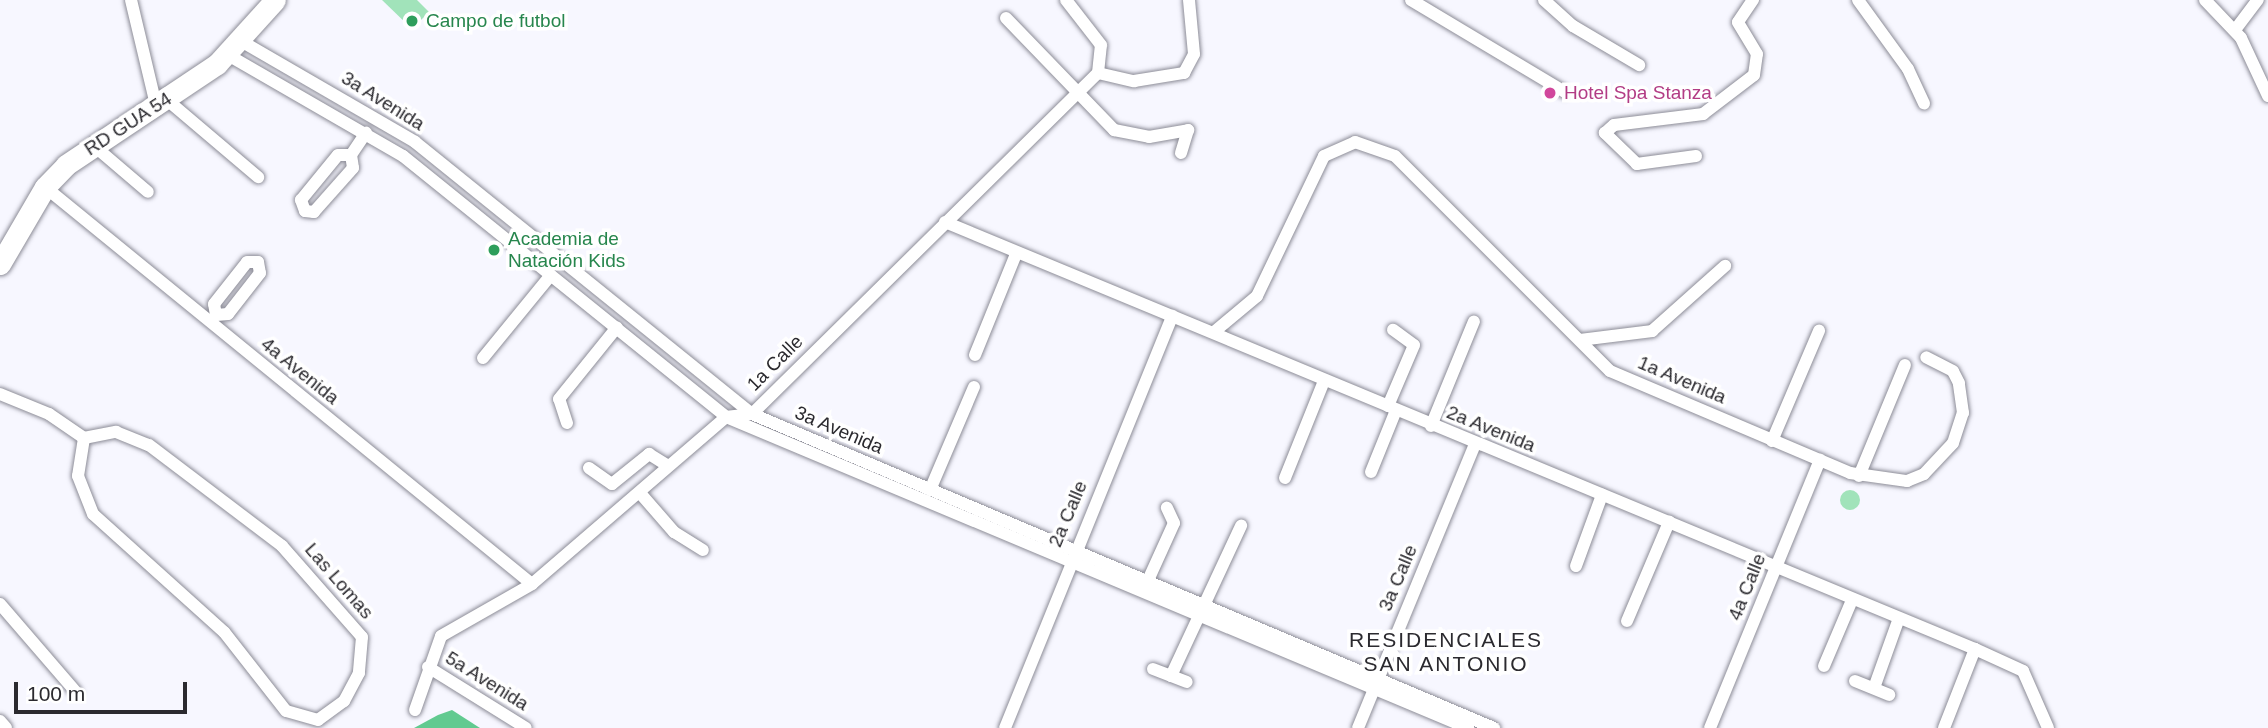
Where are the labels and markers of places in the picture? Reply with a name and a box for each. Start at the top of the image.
place label: Campo de futbol [426,10,565,32]
marker: Campo de futbol [404,13,420,29]
place label: Hotel Spa Stanza [1564,82,1712,104]
marker: Hotel Spa Stanza [1542,85,1558,101]
place label: Academia de Natación Kids [508,228,625,272]
marker: Academia de Natación Kids [486,242,502,258]

